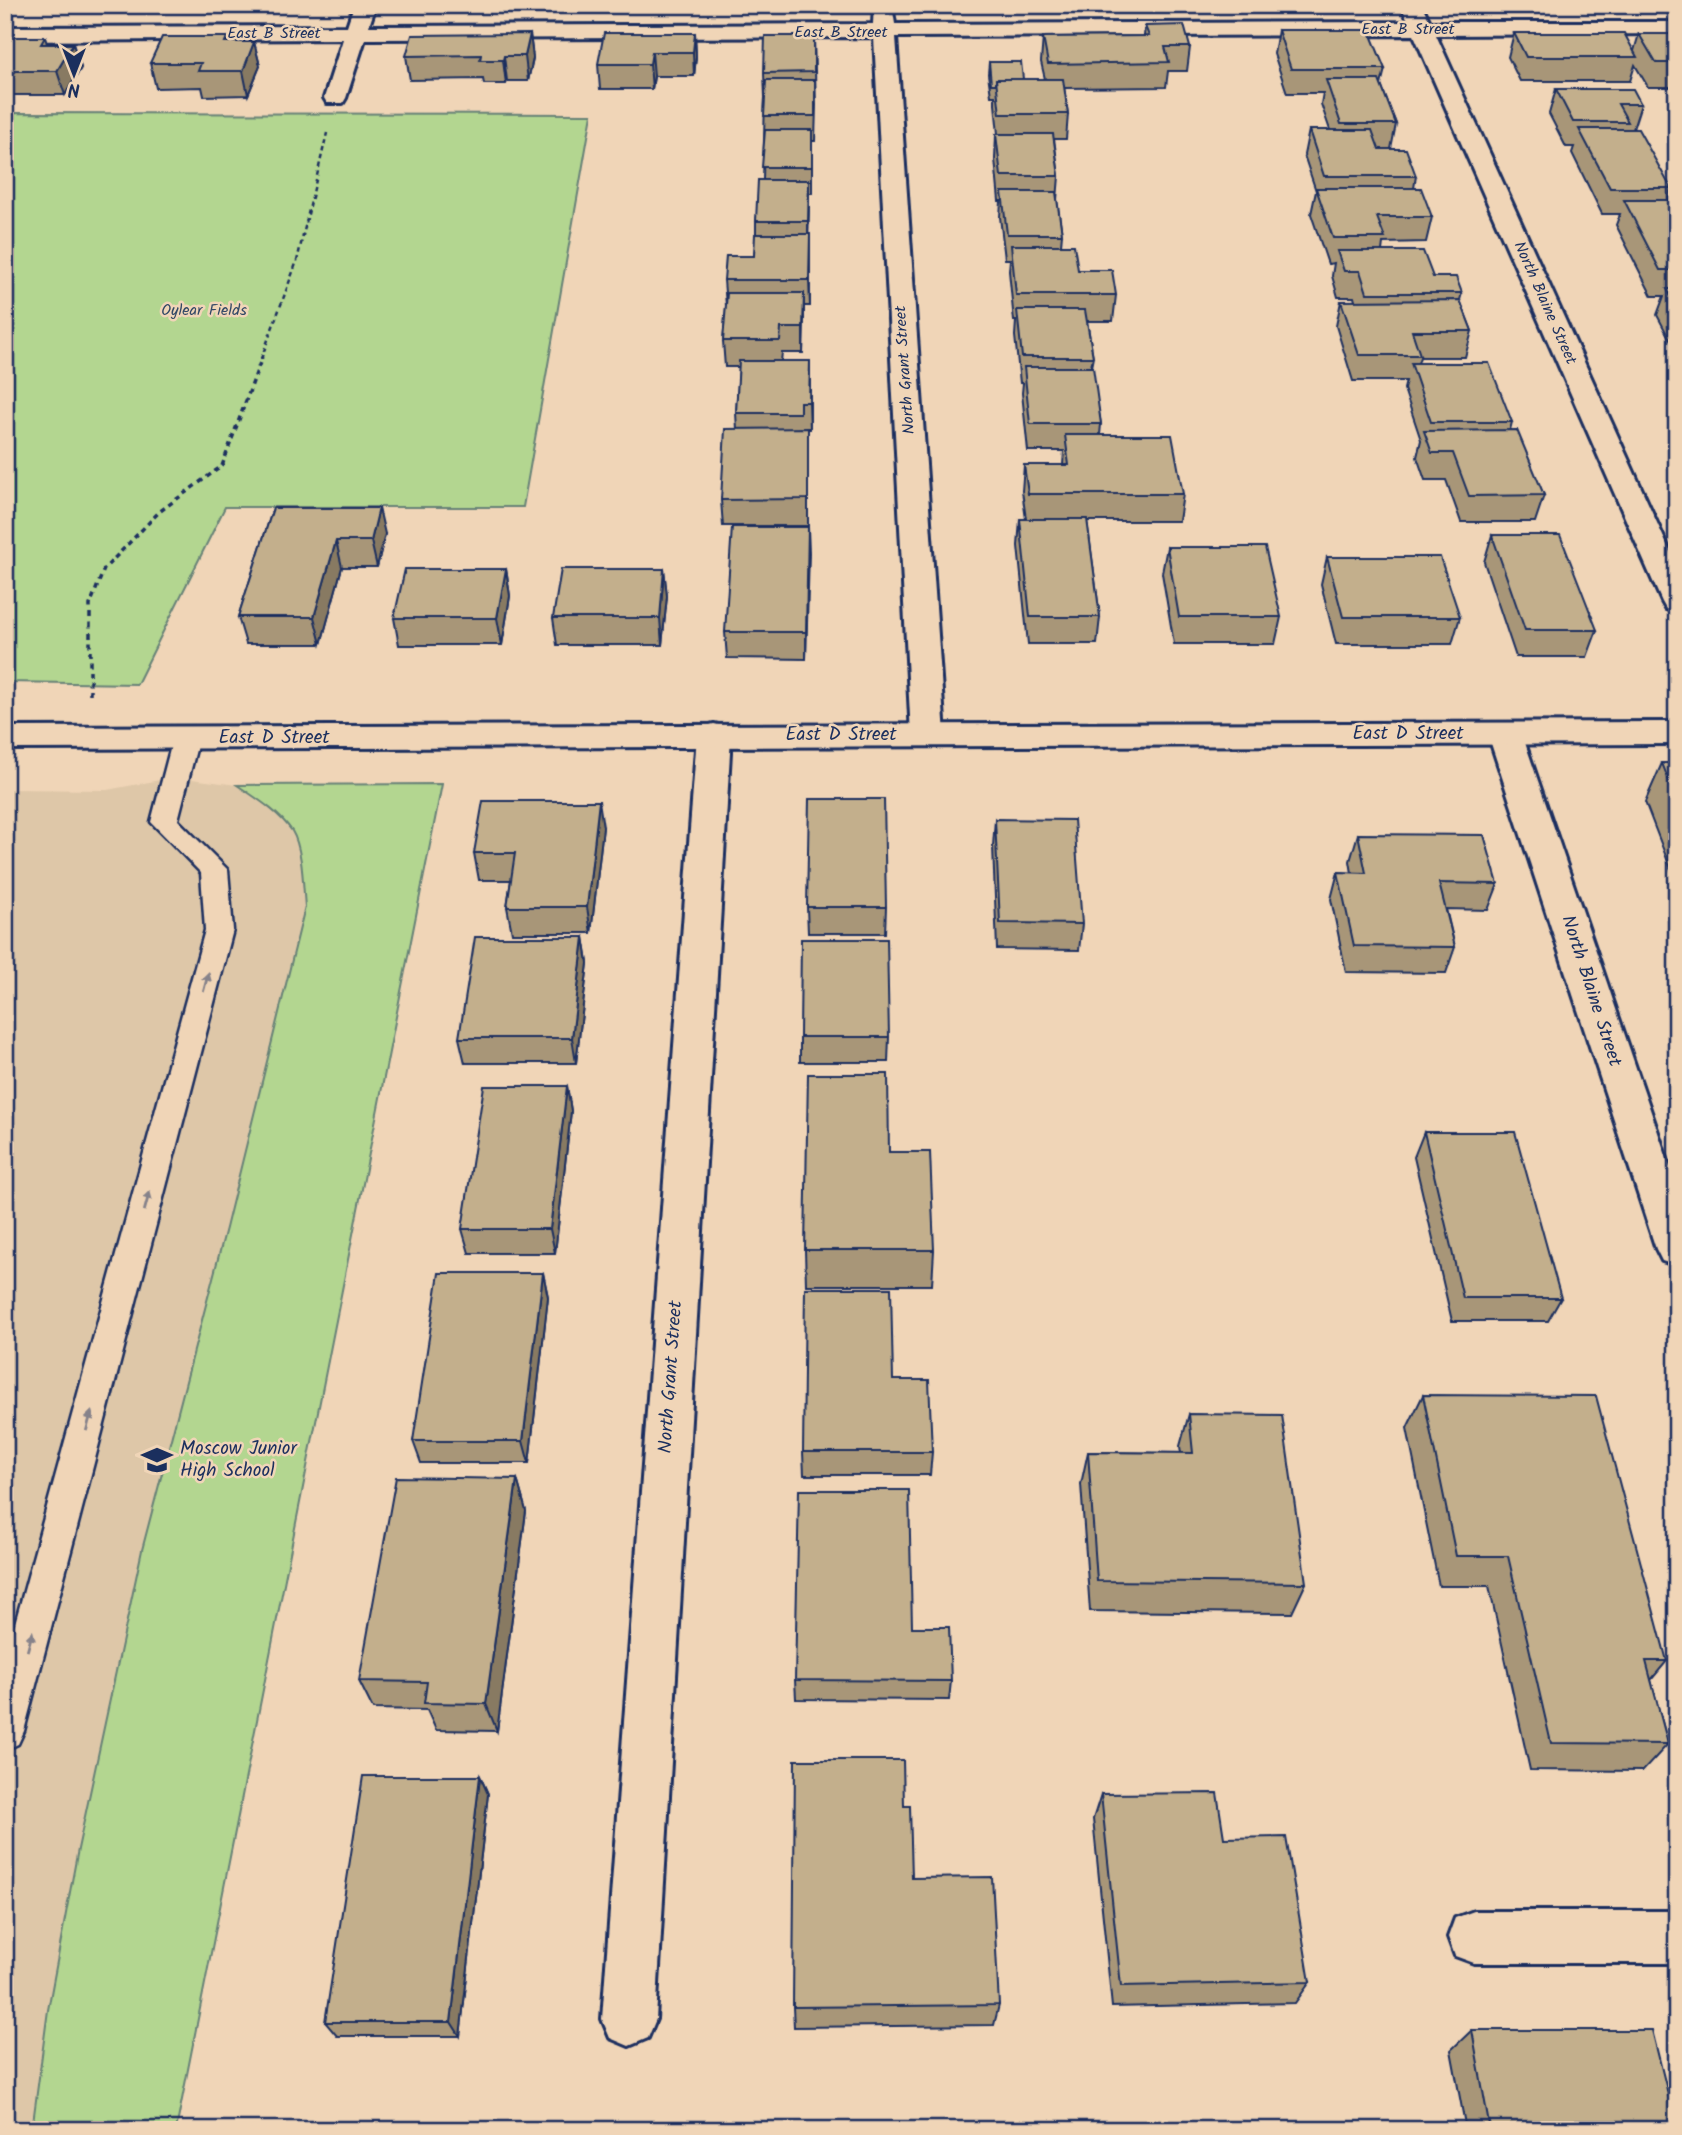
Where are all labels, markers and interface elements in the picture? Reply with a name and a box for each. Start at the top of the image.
street label: East B Street [1361,17,1456,42]
street label: East B Street [794,20,889,45]
street label: East B Street [227,21,322,46]
north arrow [38,38,108,108]
text: N [68,74,80,104]
street label: North Blaine Street [1507,237,1584,369]
park label: Oylear Fields [161,298,247,323]
street label: North Grant Street [888,304,922,435]
street label: East D Street [1352,719,1464,749]
street label: East D Street [785,720,897,750]
street label: East D Street [218,723,330,753]
street label: North Blaine Street [1552,911,1630,1071]
one-way arrow [201,971,211,992]
one-way arrow [142,1190,153,1212]
street label: North Grant Street [651,1299,691,1454]
one-way arrow [84,1410,95,1432]
place label: Moscow Junior High School [180,1434,298,1486]
school or university icon: Moscow Junior High School [140,1443,174,1477]
one-way arrow [25,1630,36,1652]

